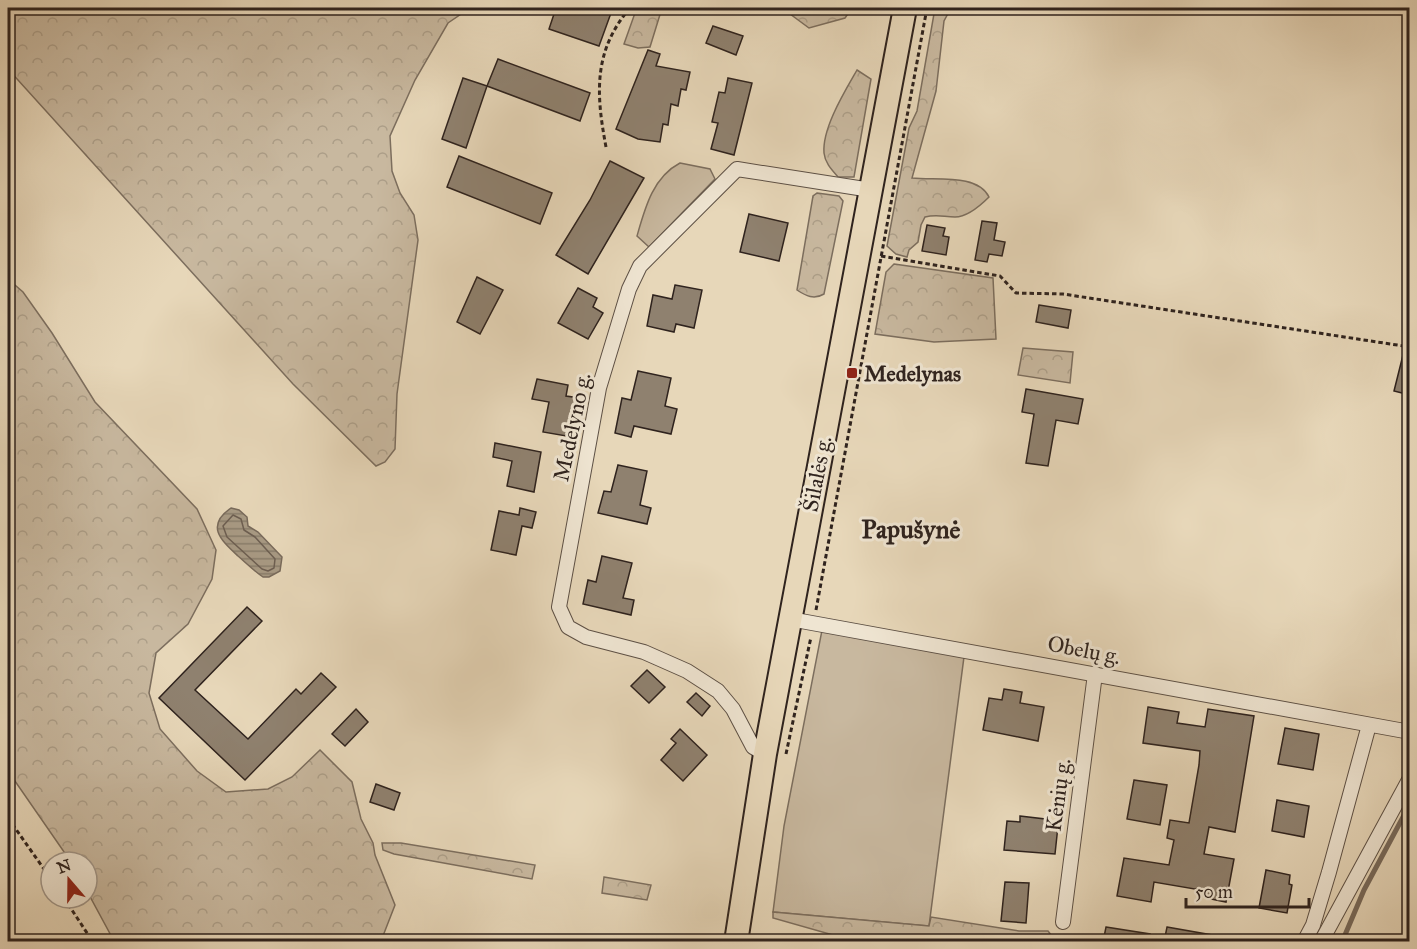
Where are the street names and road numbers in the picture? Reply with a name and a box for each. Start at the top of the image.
street label: Medelyno g. [547,370,597,484]
street label: Šilalės g. [796,434,838,514]
street label: Obelų g. [1045,630,1123,670]
street label: Kėnių g. [1040,757,1076,833]

